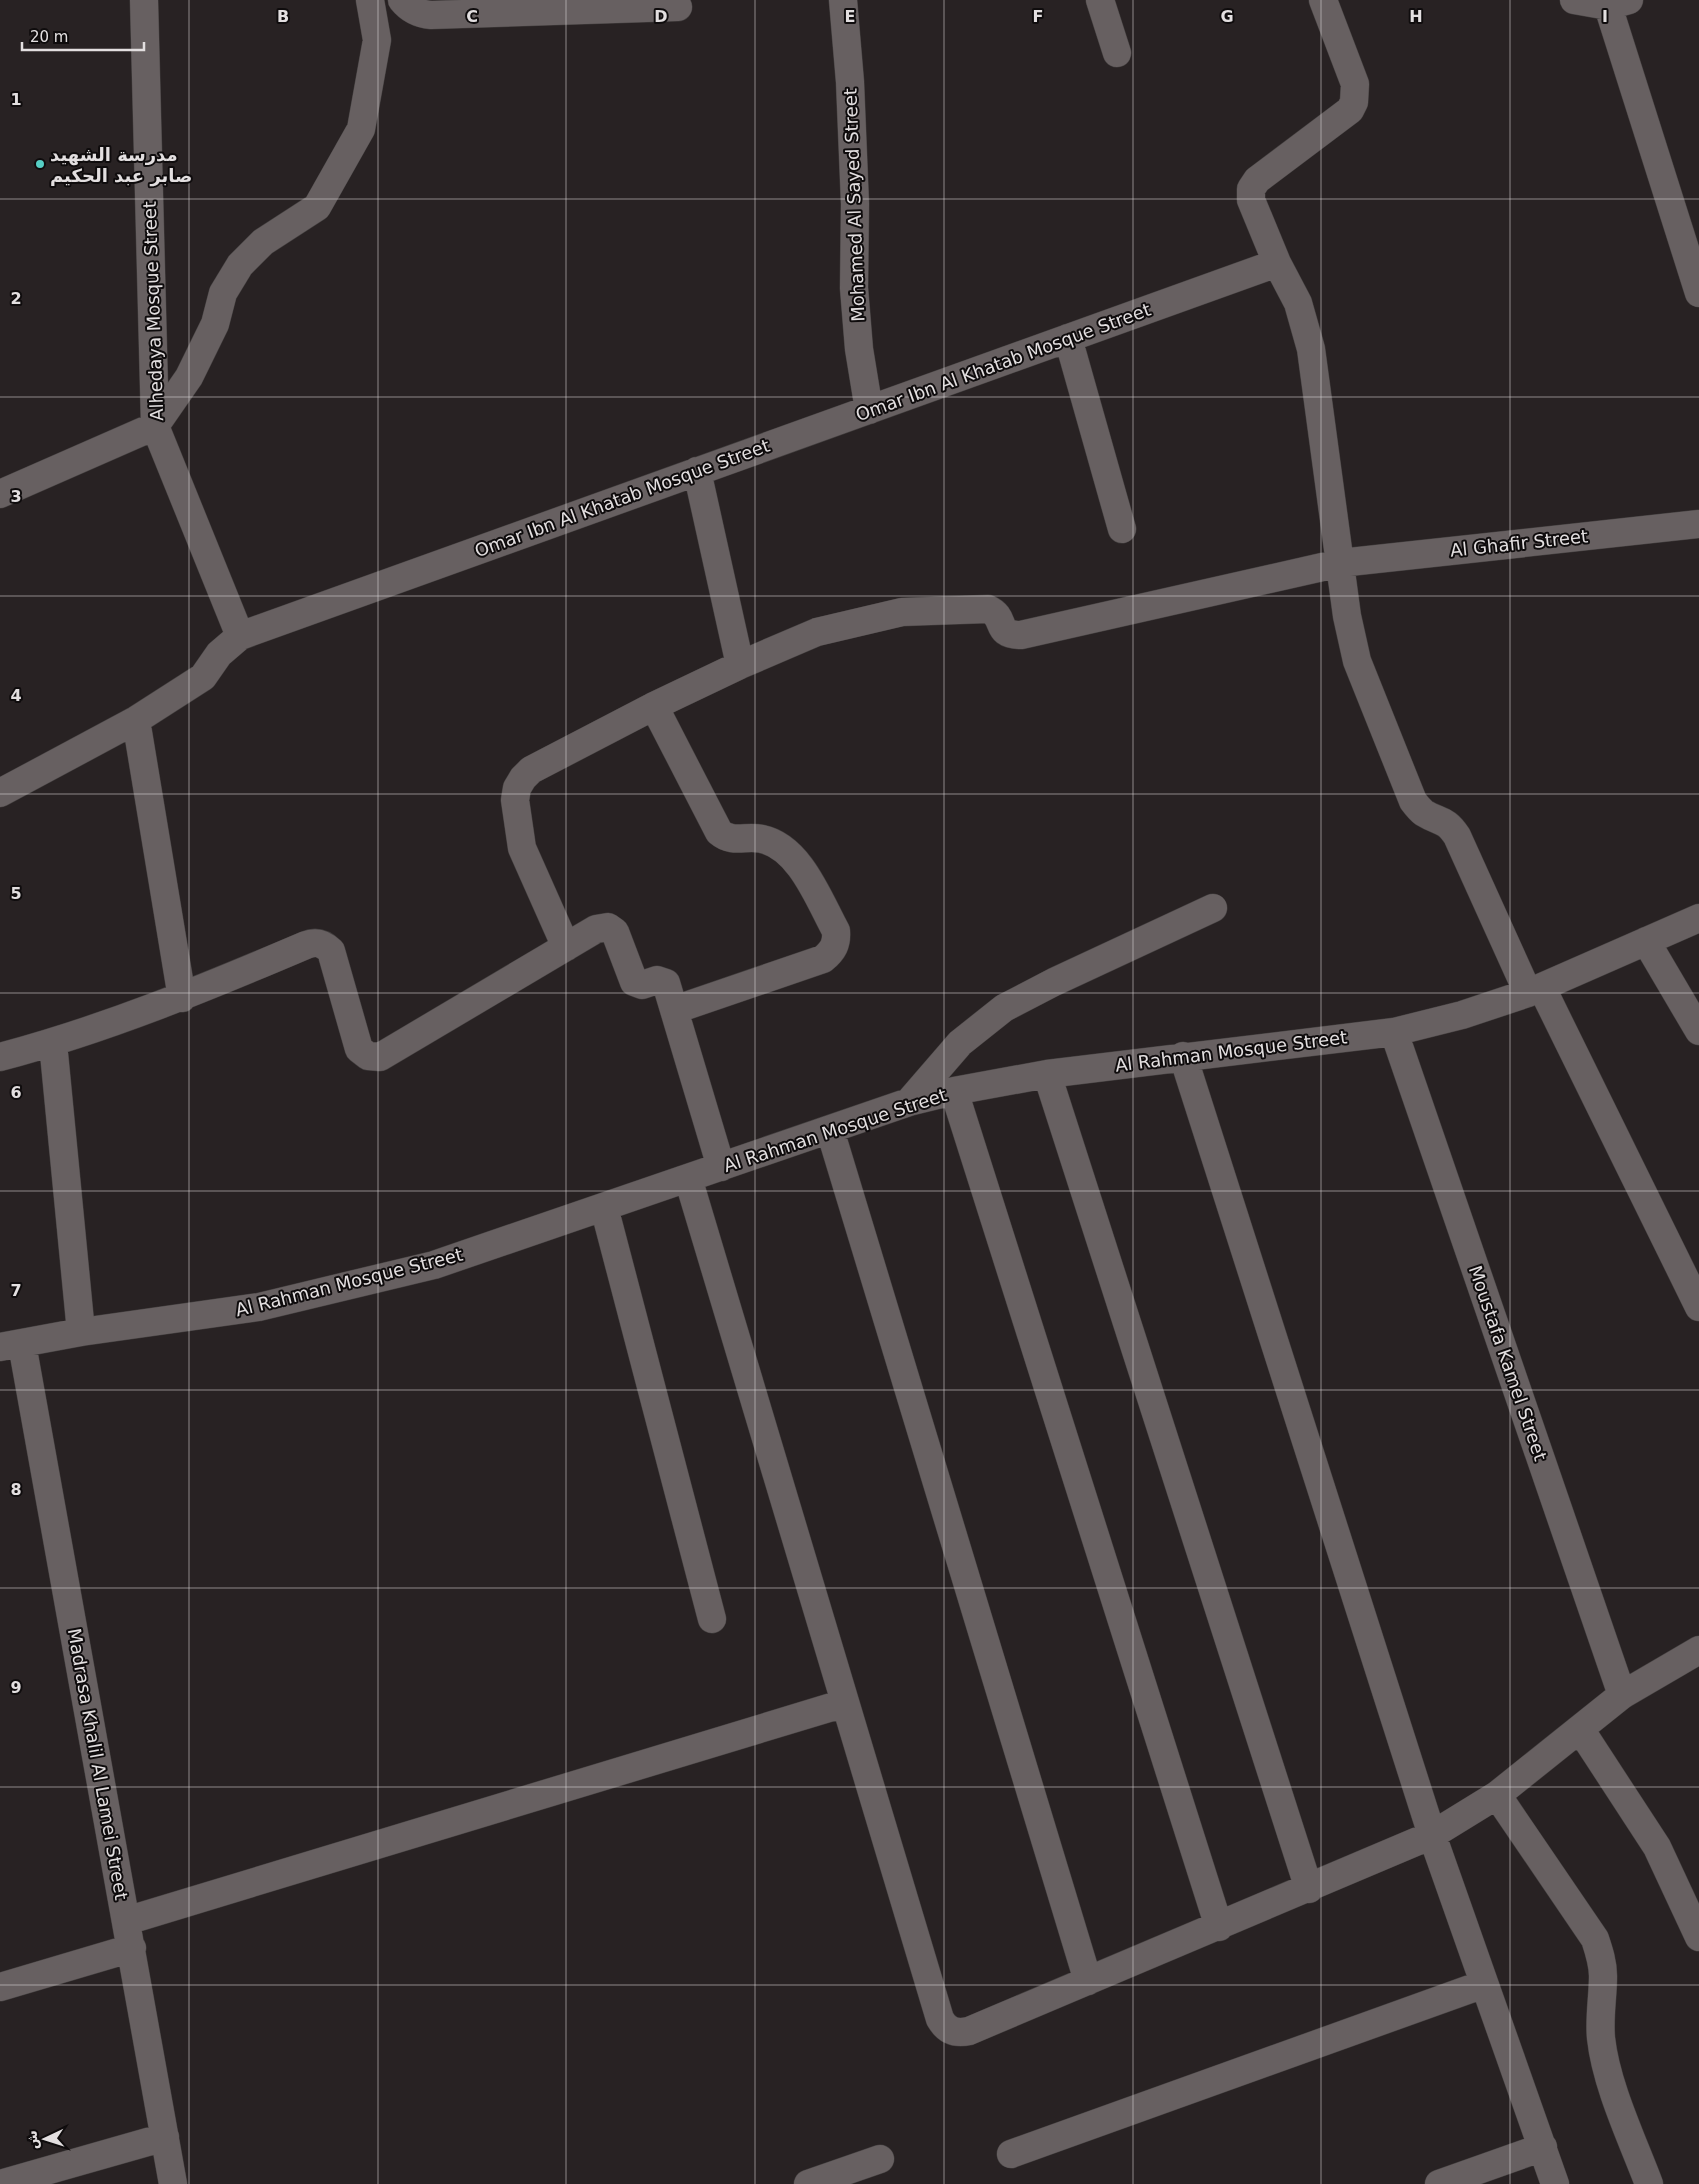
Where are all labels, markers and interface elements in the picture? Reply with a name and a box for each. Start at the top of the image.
text: B [277,7,289,26]
text: C [466,7,478,26]
text: D [654,7,668,26]
text: E [845,7,855,26]
text: F [1033,7,1043,26]
text: G [1220,7,1234,26]
text: H [1409,7,1423,26]
text: I [1602,7,1608,26]
scale bar [22,20,145,52]
text: 20 m [30,28,68,46]
street label: Mohamed Al Sayed Street [839,88,869,322]
text: 1 [10,90,22,109]
place label: مدرسة الشهيد صابر عبد الحكيم [50,144,193,187]
marker: مدرسة الشهيد صابر عبد الحكيم [34,158,46,170]
street label: Alhedaya Mosque Street [139,201,167,421]
text: 2 [10,289,22,308]
street label: Omar Ibn Al Khatab Mosque Street [853,299,1153,425]
street label: Omar Ibn Al Khatab Mosque Street [472,435,772,561]
text: 3 [10,487,22,506]
street label: Al Ghafir Street [1449,525,1589,561]
text: 4 [10,686,22,705]
text: 5 [10,884,22,903]
street label: Al Rahman Mosque Street [1114,1026,1348,1076]
text: 6 [10,1083,22,1102]
street label: Al Rahman Mosque Street [721,1084,949,1176]
street label: Al Rahman Mosque Street [233,1244,465,1320]
street label: Moustafa Kamel Street [1465,1263,1551,1463]
text: 7 [10,1281,22,1300]
text: 8 [10,1480,22,1499]
street label: Madrasa Khalil Al Lamei Street [64,1626,132,1902]
text: 9 [10,1678,22,1697]
north arrow [20,2114,70,2164]
text: ش [23,2130,41,2150]

